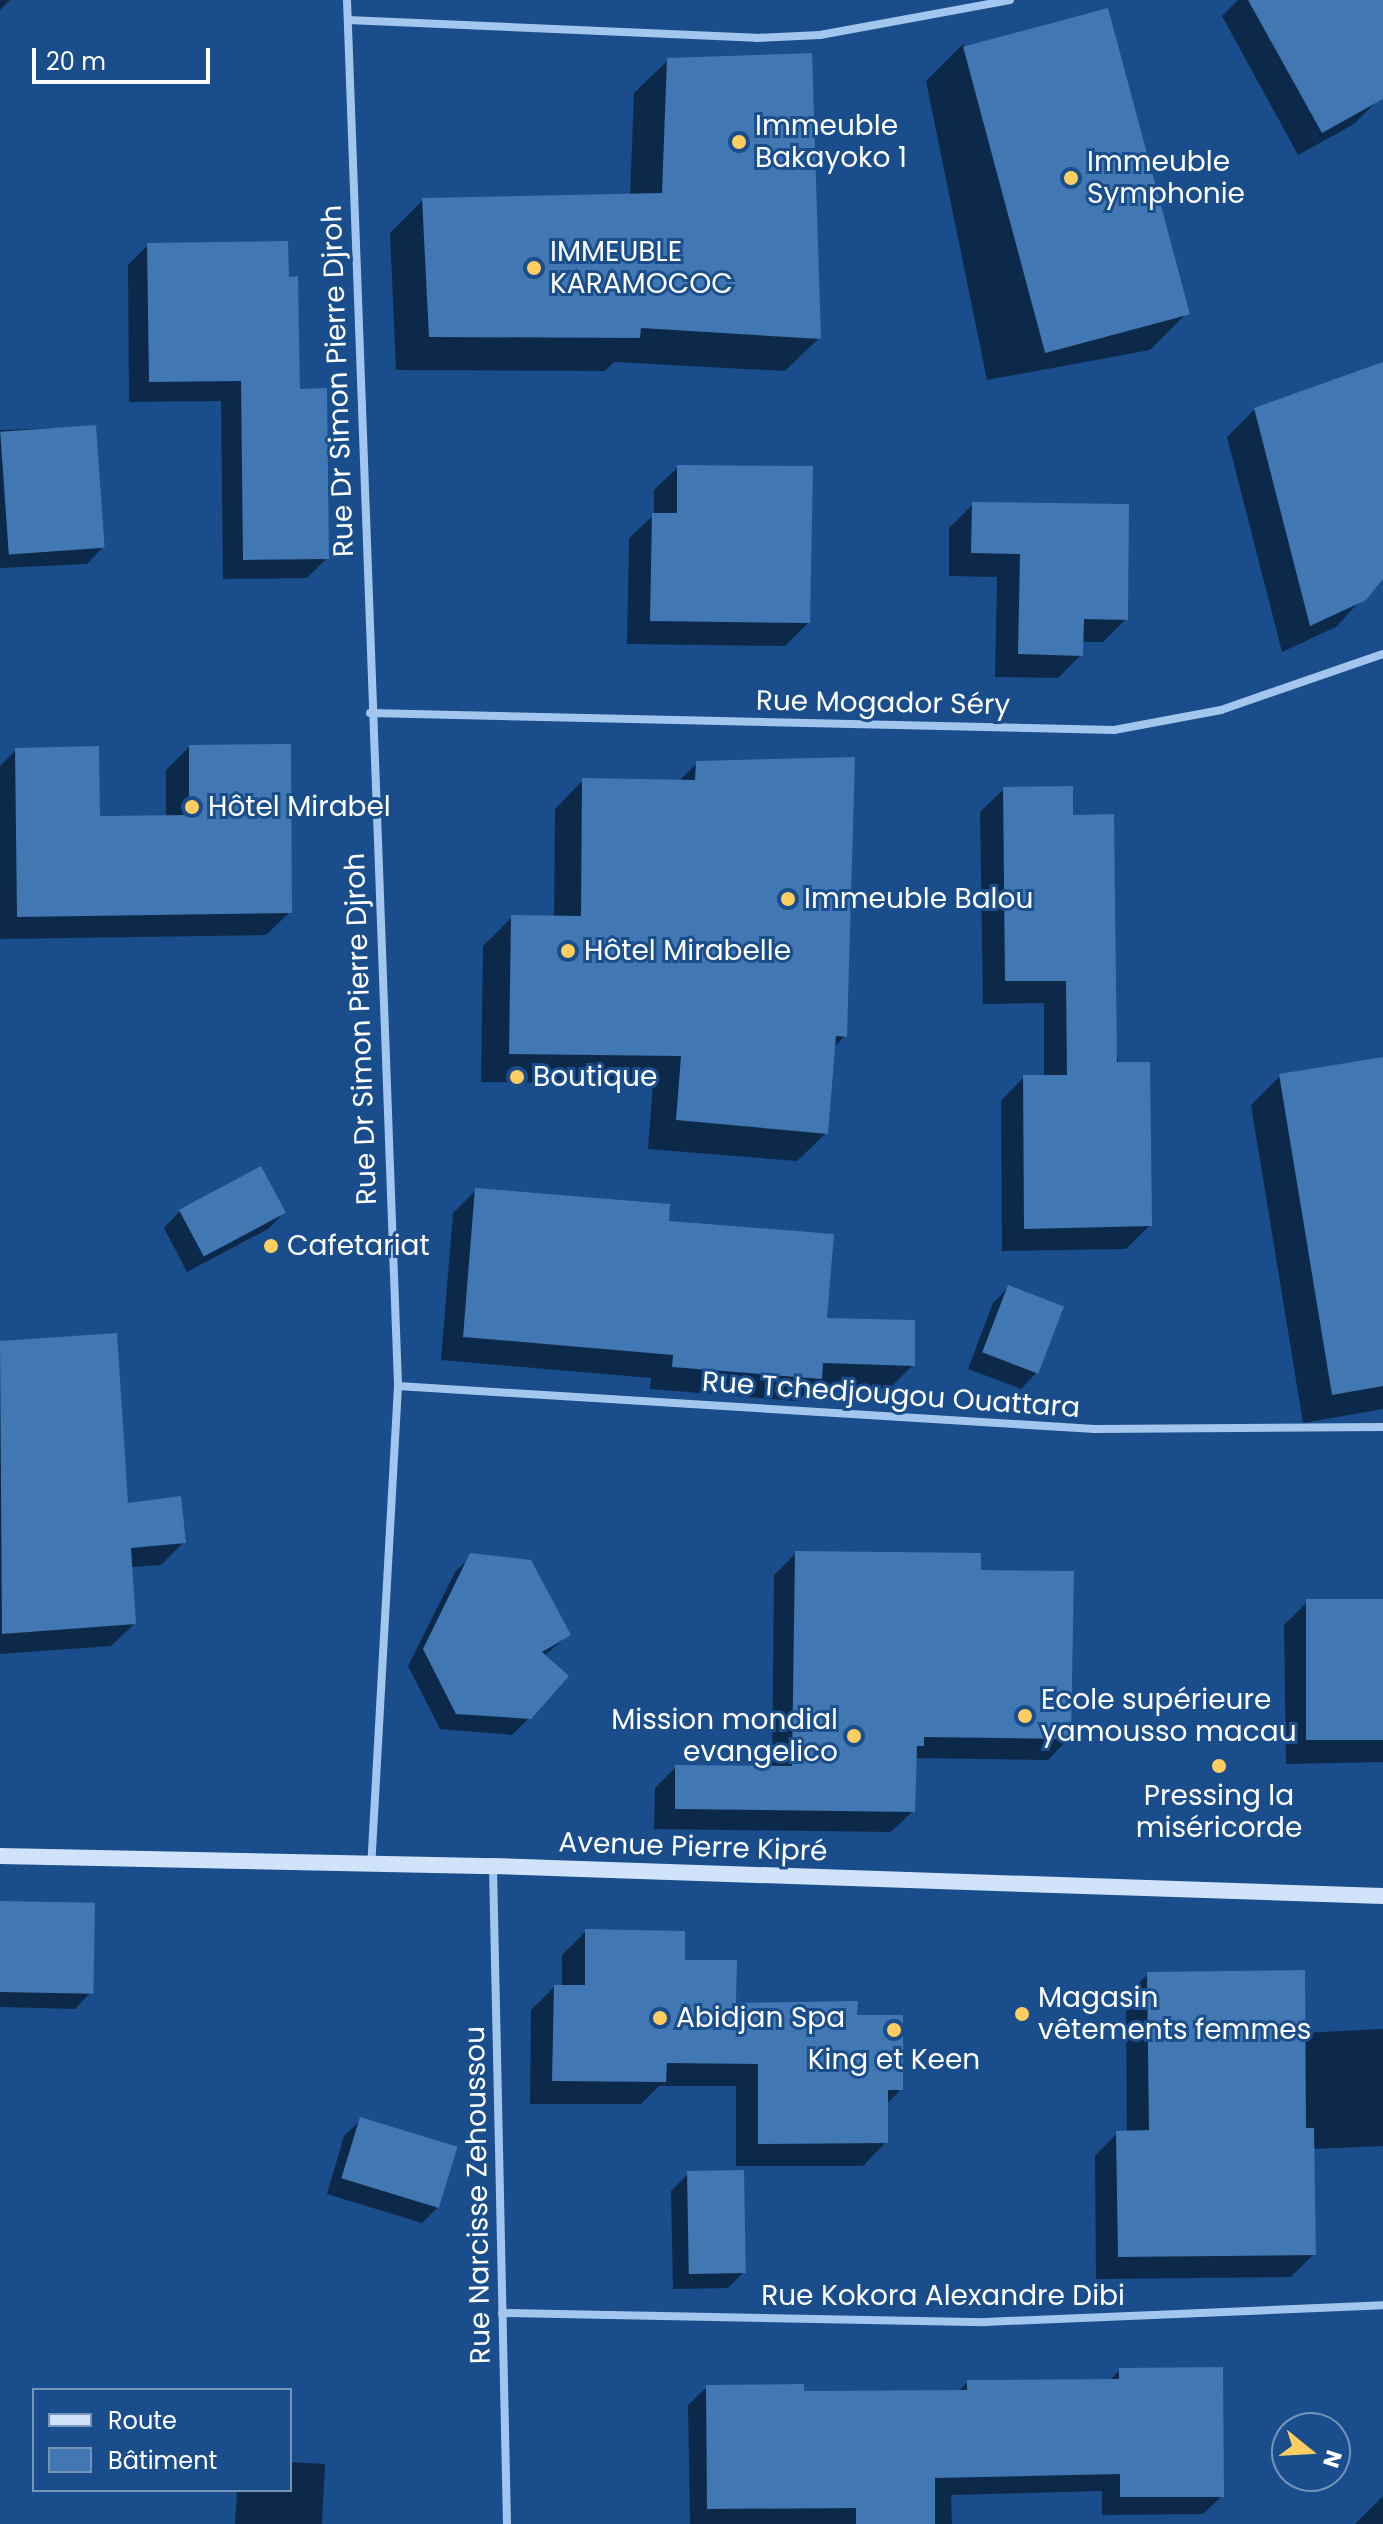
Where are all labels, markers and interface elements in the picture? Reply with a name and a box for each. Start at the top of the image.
scale bar [36,32,214,82]
text: 20 m [46,45,106,78]
place label: Immeuble Bakayoko 1 [755,109,907,175]
marker: Immeuble Bakayoko 1 [730,133,748,151]
place label: Immeuble Symphonie [1087,145,1245,211]
marker: Immeuble Symphonie [1062,169,1080,187]
street label: Rue Dr Simon Pierre Djroh [315,204,361,558]
place label: IMMEUBLE KARAMOCOC [550,235,733,301]
marker: IMMEUBLE KARAMOCOC [525,259,543,277]
street label: Rue Mogador Séry [756,684,1010,722]
place label: Hôtel Mirabel [208,790,391,824]
marker: Hôtel Mirabel [183,798,201,816]
street label: Rue Dr Simon Pierre Djroh [338,852,384,1206]
place label: Immeuble Balou [804,882,1033,916]
marker: Immeuble Balou [779,890,797,908]
place label: Hôtel Mirabelle [584,934,791,968]
marker: Hôtel Mirabelle [559,942,577,960]
place label: Boutique [533,1060,657,1094]
marker: Boutique [508,1068,526,1086]
place label: Cafetariat [287,1229,430,1263]
marker: Cafetariat [262,1237,280,1255]
street label: Rue Tchedjougou Ouattara [701,1365,1081,1425]
place label: Ecole supérieure yamousso macau [1041,1683,1297,1749]
place label: Mission mondial evangelico [611,1703,838,1769]
marker: Ecole supérieure yamousso macau [1016,1707,1034,1725]
marker: Mission mondial evangelico [845,1727,863,1745]
marker: Pressing la miséricorde [1210,1757,1228,1775]
place label: Pressing la miséricorde [1136,1779,1302,1845]
street label: Avenue Pierre Kipré [558,1826,828,1868]
place label: Magasin vêtements femmes [1038,1981,1311,2047]
place label: Abidjan Spa [676,2001,845,2035]
marker: Magasin vêtements femmes [1013,2005,1031,2023]
marker: Abidjan Spa [651,2009,669,2027]
marker: King et Keen [885,2021,903,2039]
street label: Rue Narcisse Zehoussou [458,2026,498,2364]
place label: King et Keen [808,2043,980,2077]
street label: Rue Kokora Alexandre Dibi [761,2279,1125,2313]
legend [32,2388,292,2492]
text: Route [108,2404,177,2437]
north arrow [1271,2412,1351,2492]
text: Bâtiment [108,2444,217,2477]
text: N [1315,2446,1350,2472]

